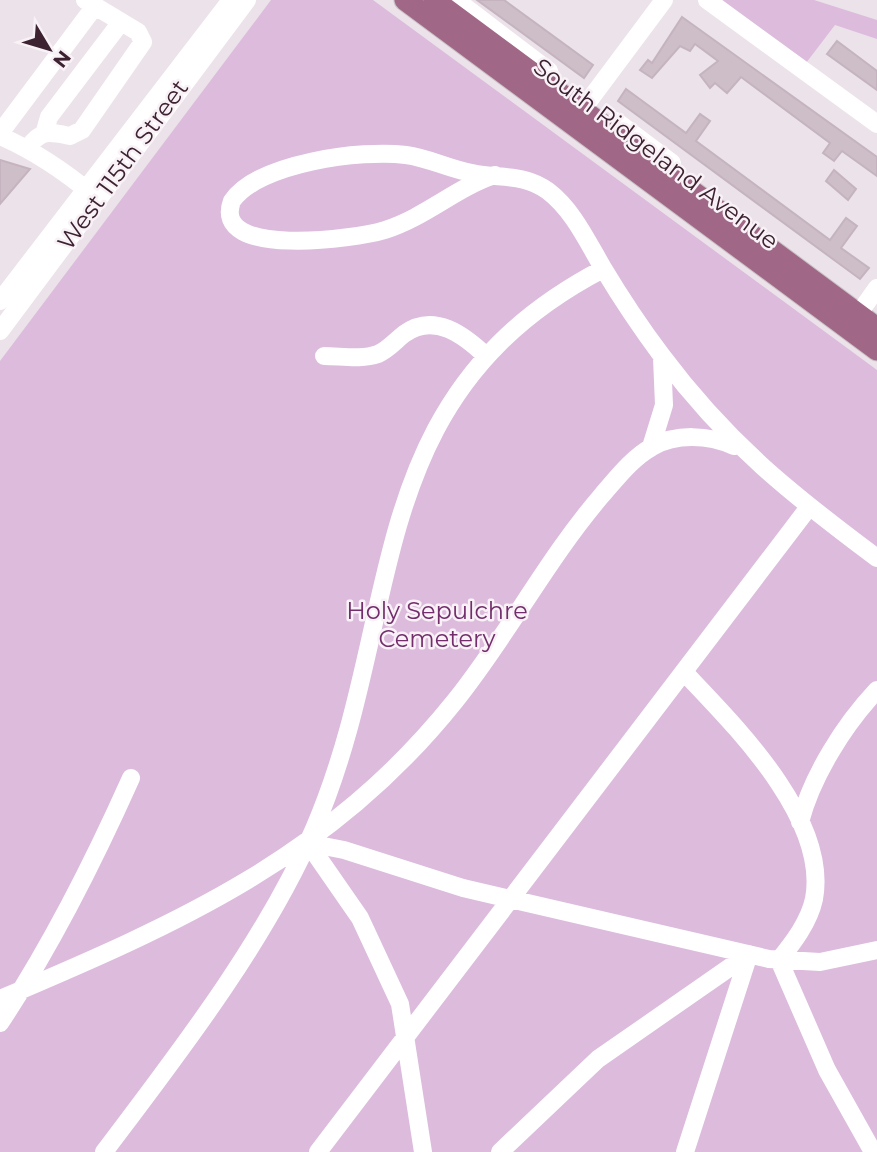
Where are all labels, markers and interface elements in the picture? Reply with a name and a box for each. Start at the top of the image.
north arrow [14,14,84,84]
text: N [48,46,76,72]
street label: South Ridgeland Avenue [528,52,784,255]
street label: West 115th Street [51,74,194,255]
park label: Holy Sepulchre Cemetery [346,596,528,653]

